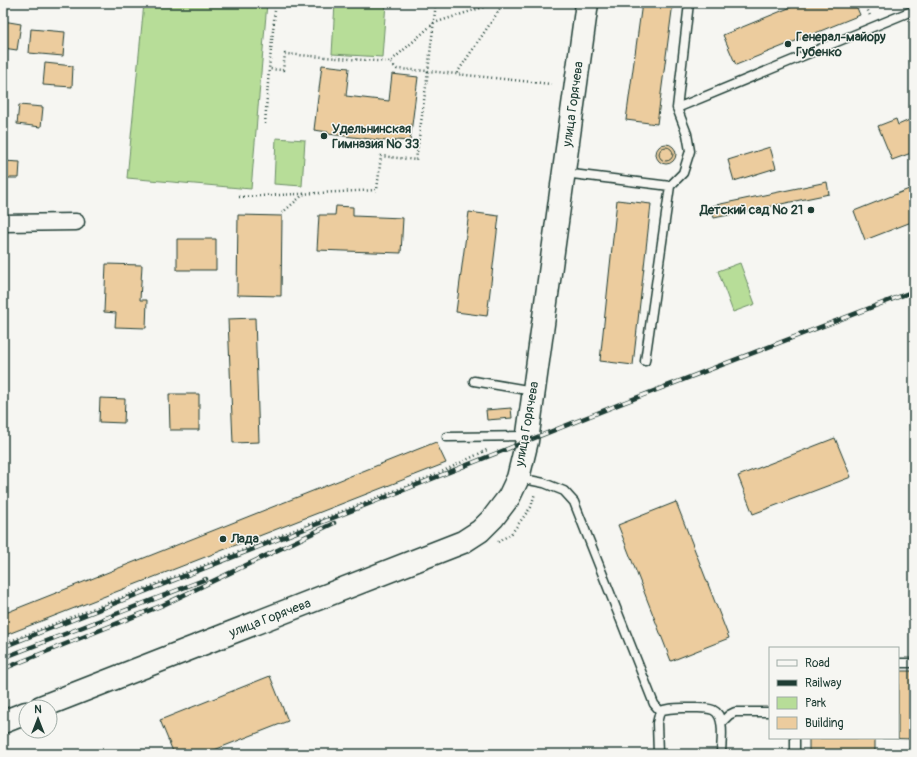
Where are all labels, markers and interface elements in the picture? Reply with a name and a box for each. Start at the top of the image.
place label: Генерал-майору Губенко [796,29,886,60]
marker: Генерал-майору Губенко [783,39,793,49]
street label: улица Горячева [559,60,587,149]
place label: Удельнинская Гимназия № 33 [332,121,419,152]
marker: Удельнинская Гимназия № 33 [319,131,329,141]
place label: Детский сад № 21 [699,202,803,218]
marker: Детский сад № 21 [806,205,816,215]
street label: улица Горячева [511,380,542,469]
place label: Лада [230,531,259,547]
marker: Лада [218,534,228,544]
street label: улица Горячева [226,595,313,641]
legend [769,647,899,739]
text: Road [805,656,830,671]
text: Railway [805,676,841,691]
text: Park [805,696,826,711]
north arrow [18,699,58,739]
text: N [34,703,42,716]
text: Building [805,716,844,731]

